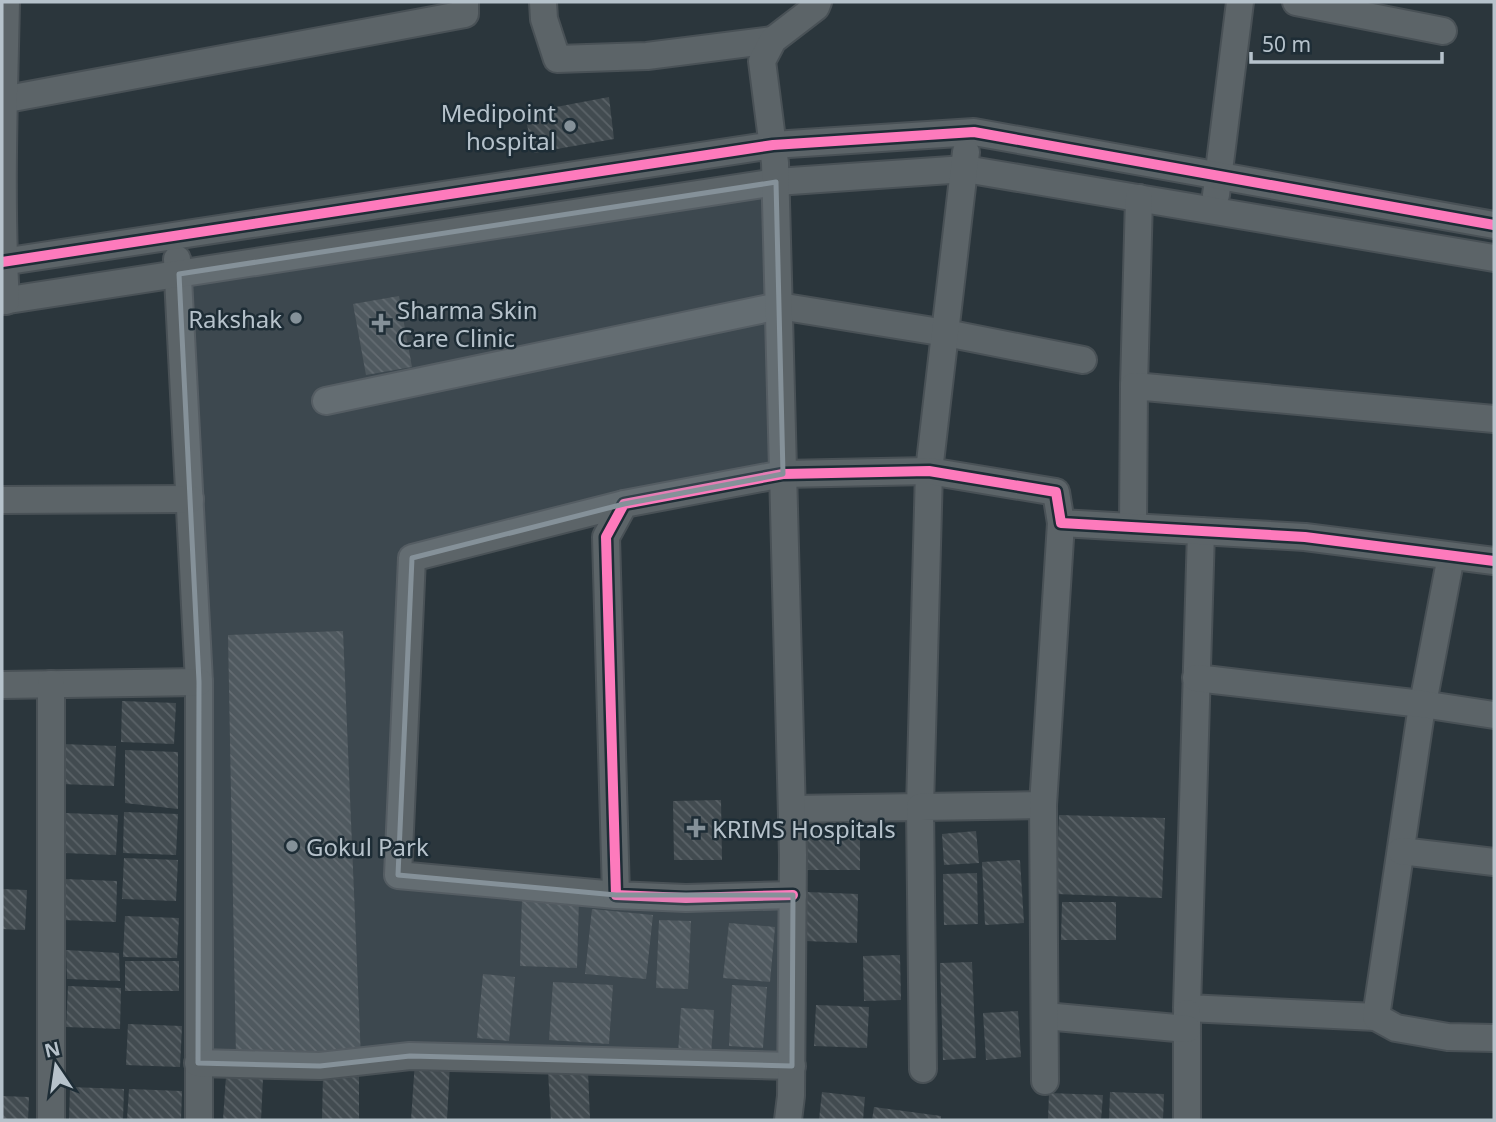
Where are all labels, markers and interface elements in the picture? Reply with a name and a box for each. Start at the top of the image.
scale bar [1251,21,1442,65]
text: 50 m [1262,30,1311,58]
place label: Medipoint hospital [441,96,556,157]
marker: Medipoint hospital [562,118,578,134]
place label: Sharma Skin Care Clinic [397,293,538,354]
place label: Rakshak [188,302,282,335]
marker: Rakshak [288,310,304,326]
marker: Sharma Skin Care Clinic [371,313,391,333]
place label: KRIMS Hospitals [712,812,896,845]
marker: KRIMS Hospitals [686,818,706,838]
place label: Gokul Park [306,830,429,863]
marker: Gokul Park [284,838,300,854]
north arrow [21,1031,91,1101]
text: N [42,1035,63,1064]

